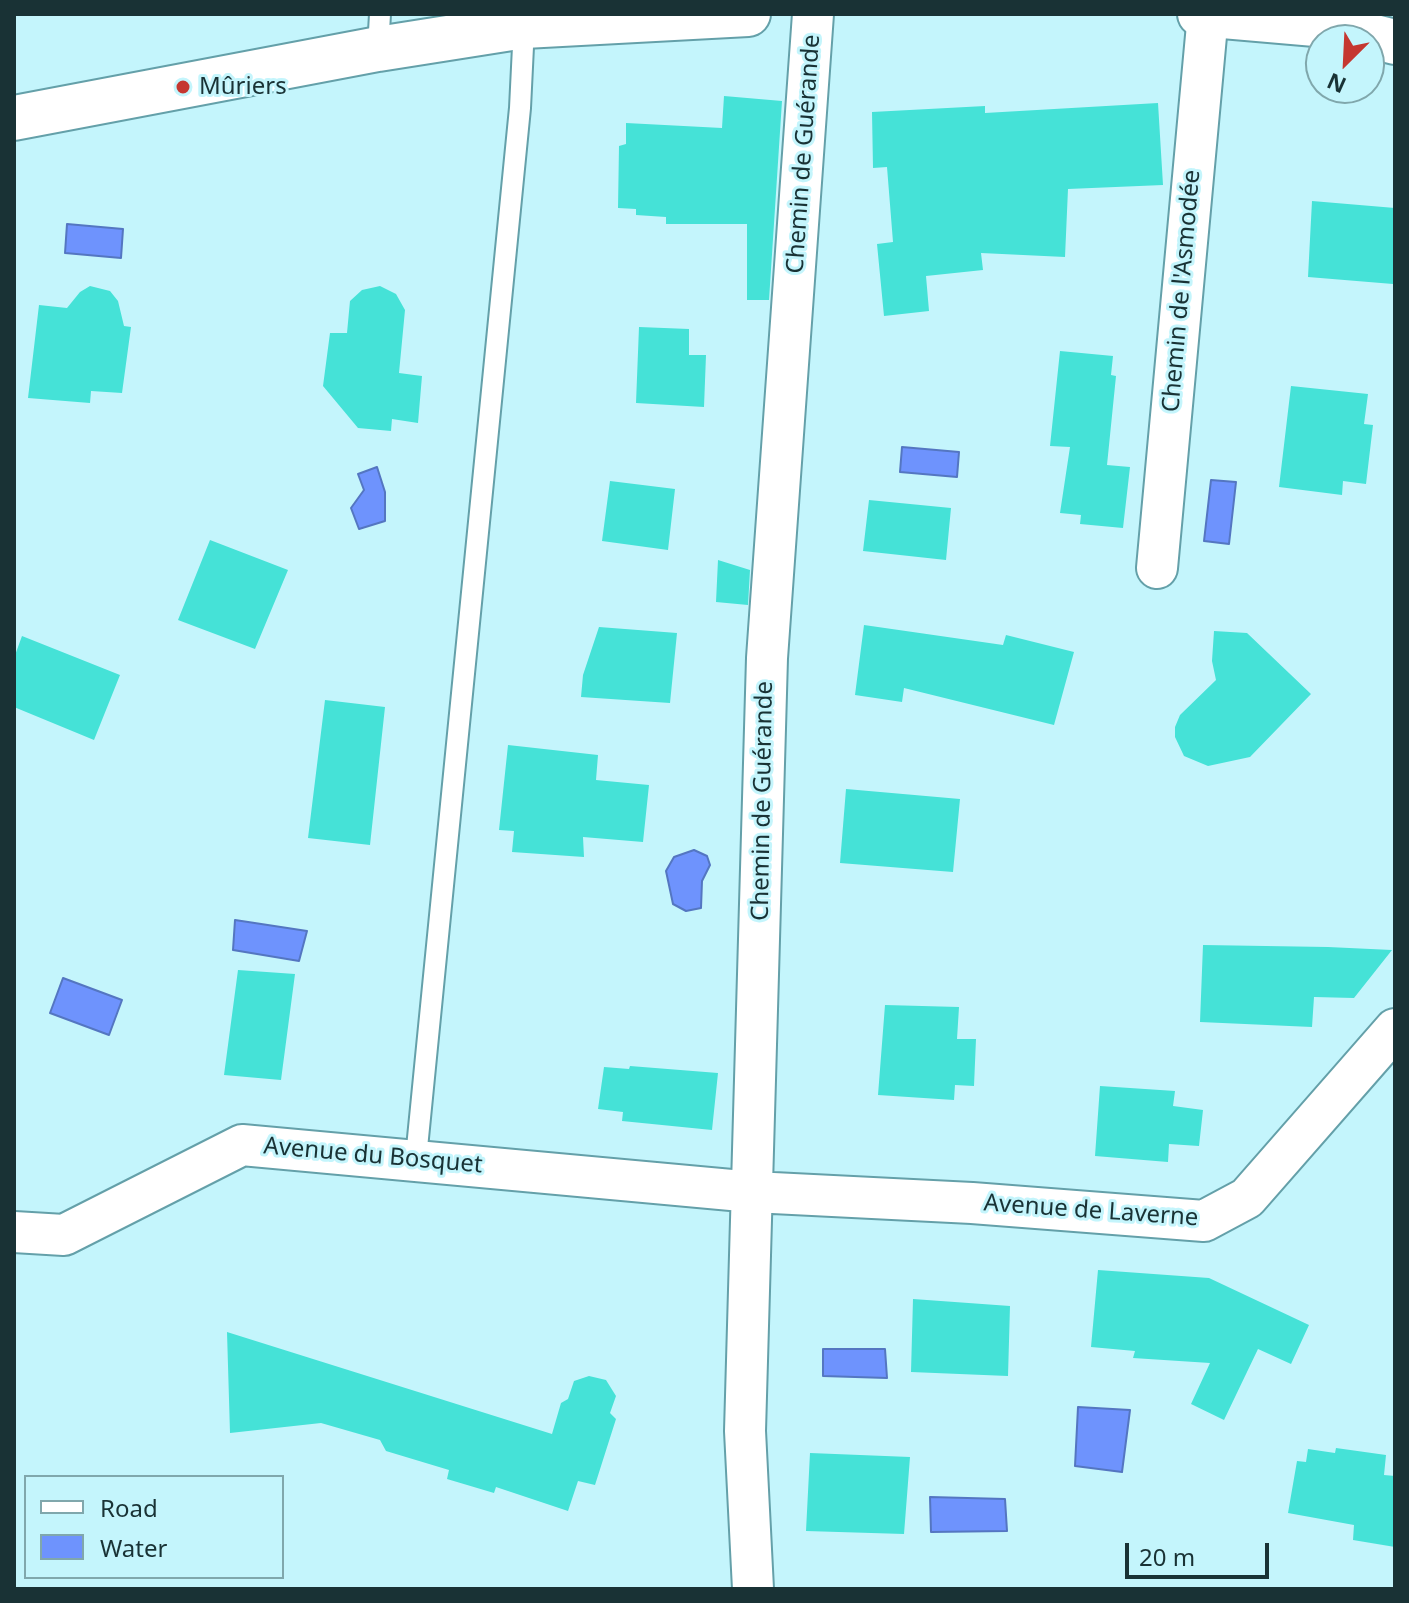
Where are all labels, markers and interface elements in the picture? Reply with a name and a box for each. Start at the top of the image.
north arrow [1305,24,1385,104]
street label: Chemin de Guérande [781,33,827,275]
text: N [1322,67,1350,101]
place label: Mûriers [199,73,287,101]
marker: Mûriers [174,78,192,96]
street label: Chemin de l'Asmodée [1157,169,1207,413]
street label: Chemin de Guérande [747,681,779,921]
street label: Avenue du Bosquet [262,1132,484,1180]
street label: Avenue de Laverne [983,1189,1199,1233]
legend [24,1475,284,1579]
text: Road [100,1491,158,1524]
scale bar [1129,1527,1273,1577]
text: Water [100,1531,167,1564]
text: 20 m [1139,1540,1195,1573]

